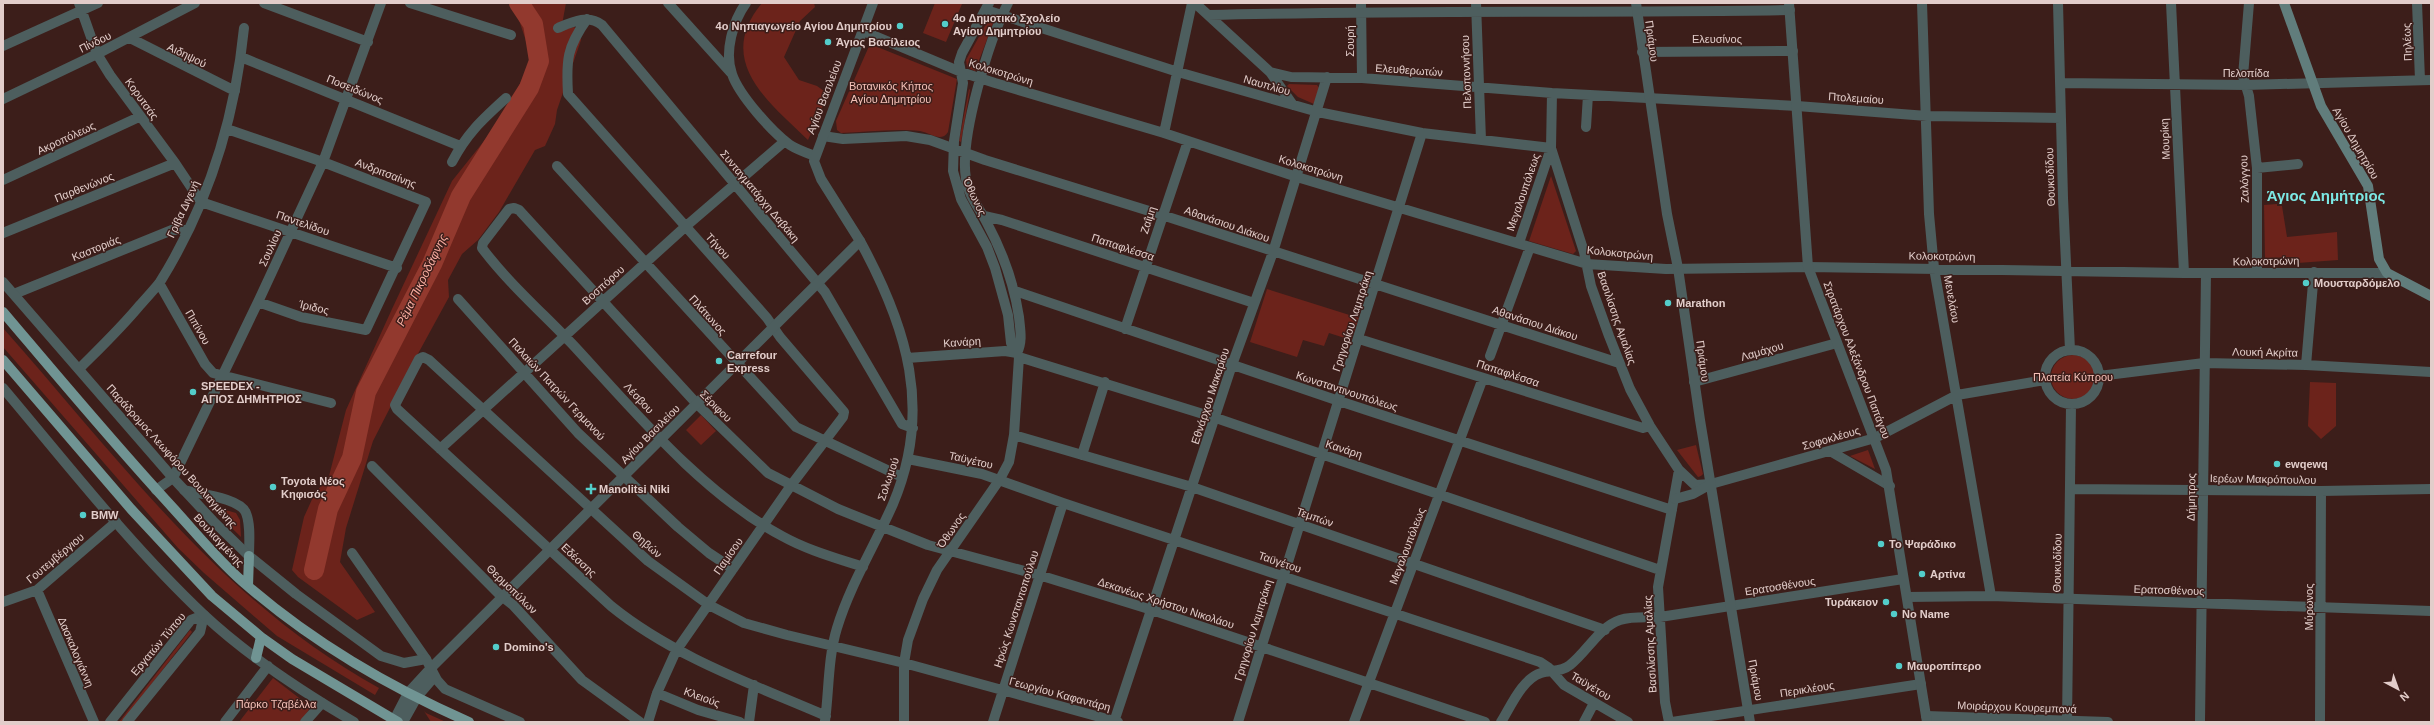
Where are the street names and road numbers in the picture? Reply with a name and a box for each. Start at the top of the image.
street label: Πριάμου [1643,20,1661,62]
street label: Πηλέως [2400,23,2414,61]
street label: Σουρή [1344,25,1356,57]
street label: Πίνδου [77,29,113,55]
street label: Ελευσίνος [1692,33,1742,45]
street label: Πελοποννήσου [1459,35,1473,109]
street label: Αιδηψού [165,40,209,70]
street label: Κολοκοτρώνη [967,57,1035,87]
street label: Αγίου Βασιλείου [804,58,844,136]
street label: Ελευθερωτών [1375,62,1444,78]
street label: Πελοπίδα [2223,67,2270,79]
street label: Ποσειδώνος [325,72,385,106]
street label: Ναυπλίου [1242,73,1292,97]
street label: Κορυτσάς [123,76,161,122]
street label: Πτολεμαίου [1828,90,1884,106]
street label: Αγίου Δημητρίου [2331,105,2381,181]
street label: Μουρίκη [2158,118,2172,160]
street label: Ακροπόλεως [35,119,97,157]
street label: Θουκυδίδου [2043,147,2057,207]
street label: Συνταγματάρχη Δαβάκη [718,148,802,244]
street label: Μεγαλουπόλεως [1504,152,1542,232]
street label: Κολοκοτρώνη [1277,153,1345,183]
street label: Ζαλόγγου [2237,155,2251,203]
street label: Ανδριτσαίνης [354,156,418,190]
street label: Παρθενώνος [53,170,115,204]
street label: Όθωνος [961,175,989,218]
street label: Γρίβα Διγενή [165,178,201,240]
street label: Αθανάσιου Διάκου [1183,204,1271,244]
street label: Ζαΐμη [1138,205,1158,235]
street label: Παντελίδου [275,208,331,238]
street label: Σουλίου [256,228,284,268]
street label: Τήνου [703,231,733,261]
street label: Παπαφλέσσα [1090,231,1157,263]
street label: Καστοριάς [70,233,122,263]
street label: Κολοκοτρώνη [1586,244,1654,262]
street label: Κολοκοτρώνη [1909,249,1975,263]
street label: Κολοκοτρώνη [2233,254,2299,268]
street label: Βοσπόρου [580,263,626,307]
street label: Γρηγορίου Λαμπράκη [1330,269,1374,373]
street label: Βασιλίσσης Αμαλίας [1595,270,1639,366]
street label: Μενελάου [1942,274,1962,324]
street label: Στρατάρχου Αλεξάνδρου Παπάγου [1821,280,1893,440]
street label: Πλάτωνος [687,293,729,337]
street label: Ίριδος [297,298,330,316]
street label: Αθανάσιου Διάκου [1491,304,1579,342]
street label: Πιπίνου [183,308,213,346]
street label: Παλαιών Πατρών Γερμανού [507,335,607,443]
street label: Κανάρη [943,335,981,349]
street label: Λαμάχου [1739,339,1785,363]
street label: Πριάμου [1694,340,1712,382]
street label: Λουκή Ακρίτα [2232,345,2299,359]
street label: Εθνάρχου Μακαρίου [1189,346,1231,446]
street label: Παπαφλέσσα [1475,357,1542,389]
street label: Κωνσταντινουπόλεως [1295,369,1399,413]
street label: Λέσβου [622,380,656,416]
street label: Παράδρομος Λεωφόρου Βουλιαγμένης [104,382,240,530]
street label: Σέριφου [698,388,734,424]
street label: Αγίου Βασιλείου [618,402,682,466]
street label: Σοφοκλέους [1801,424,1861,452]
street label: Κανάρη [1324,437,1364,461]
street label: Ταϋγέτου [948,449,994,471]
street label: Σολωμού [875,456,901,502]
street label: Ιερέων Μακρόπουλου [2210,472,2316,486]
street label: Δήμητρος [2185,473,2197,521]
street label: Τεμπών [1295,505,1336,529]
street label: Μεγαλουπόλεως [1387,506,1427,586]
street label: Όθωνος [934,510,967,551]
street label: Βουλιαγμένης [192,511,246,569]
street label: Θηβών [630,528,665,560]
street label: Γουτεμβέργιου [24,530,86,586]
street label: Θουκυδίδου [2050,533,2064,593]
street label: Παμίσου [711,535,745,577]
street label: Εδέσσης [559,541,599,579]
street label: Ηρώς Κωνσταντοπούλου [991,549,1041,669]
street label: Ταϋγέτου [1257,549,1303,575]
street label: Θερμοπύλων [484,562,540,616]
street label: Δεκανέως Χρήστου Νικολάου [1096,575,1236,631]
street label: Ερατοσθένους [1744,575,1816,597]
street label: Γρηγορίου Λαμπράκη [1232,578,1274,682]
street label: Ερατοσθένους [2133,583,2205,597]
street label: Μύρωνος [2303,584,2315,630]
street label: Βασιλίσσης Αμαλίας [1641,595,1659,693]
street label: Εργατών Τύπου [128,610,188,678]
street label: Δασκαλογιάννη [56,615,96,689]
street label: Πριάμου [1746,659,1766,701]
street label: Ταϋγέτου [1569,669,1613,703]
street label: Γεωργίου Καφαντάρη [1008,675,1112,713]
street label: Περικλέους [1779,679,1835,699]
street label: Κλειούς [682,685,722,709]
street label: Μοιράρχου Κουρεμπανά [1957,699,2078,715]

